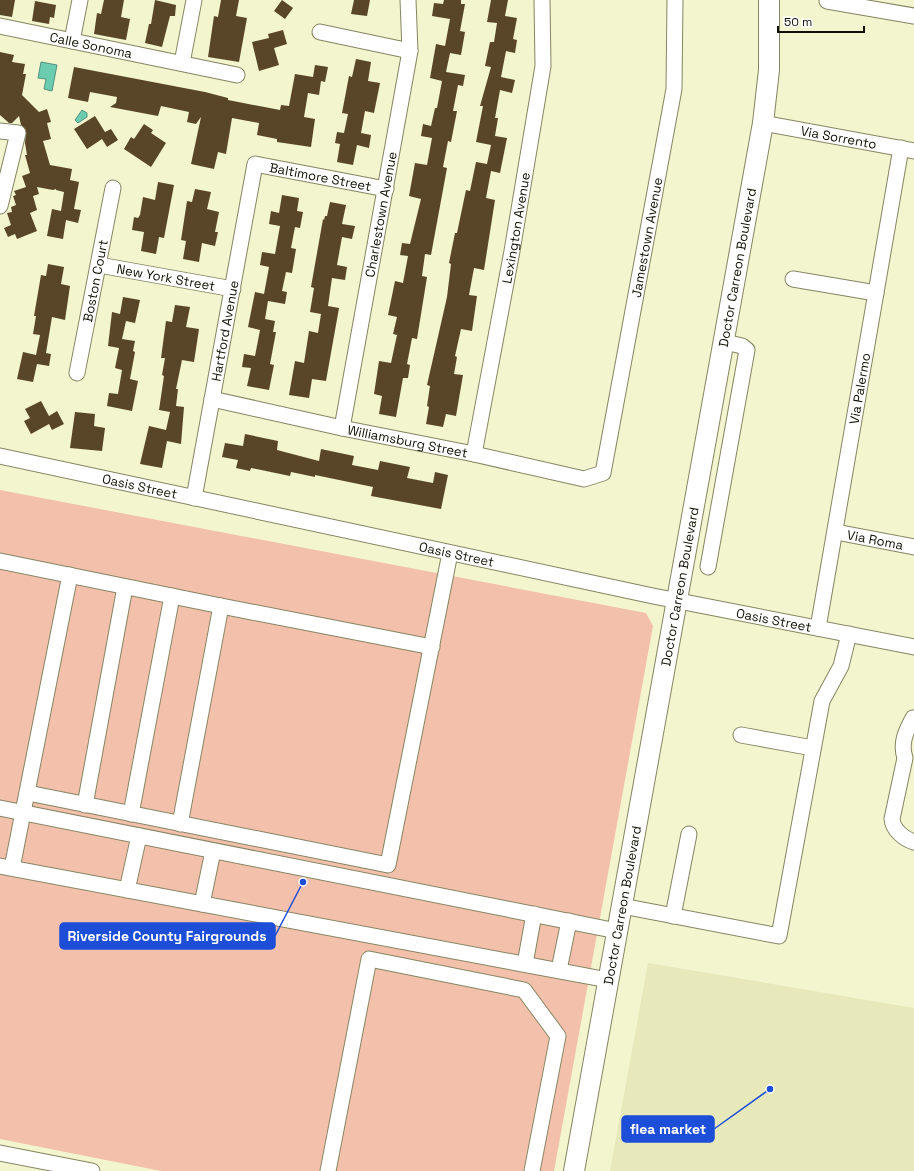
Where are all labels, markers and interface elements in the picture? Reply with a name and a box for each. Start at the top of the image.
scale bar [778,8,864,34]
text: 50 m [784,14,812,30]
street label: Calle Sonoma [48,28,134,62]
street label: Via Sorrento [799,122,878,153]
street label: Charlestown Avenue [361,150,401,279]
street label: Baltimore Street [268,159,372,195]
street label: Lexington Avenue [498,171,534,285]
street label: Jamestown Avenue [628,176,666,299]
street label: Doctor Carreon Boulevard [715,187,760,349]
street label: Boston Court [79,238,112,324]
street label: New York Street [115,260,216,295]
street label: Hartford Avenue [207,279,243,383]
street label: Via Palermo [845,352,874,426]
street label: Williamsburg Street [346,421,469,462]
street label: Oasis Street [101,470,179,503]
street label: Doctor Carreon Boulevard [657,506,703,667]
street label: Via Roma [846,526,905,554]
street label: Oasis Street [417,538,496,571]
street label: Oasis Street [735,604,813,636]
street label: Doctor Carreon Boulevard [600,824,645,986]
callout: Riverside County Fairgrounds [60,923,275,949]
text: Riverside County Fairgrounds [67,927,267,945]
callout: flea market [622,1116,714,1142]
text: flea market [630,1120,706,1138]

